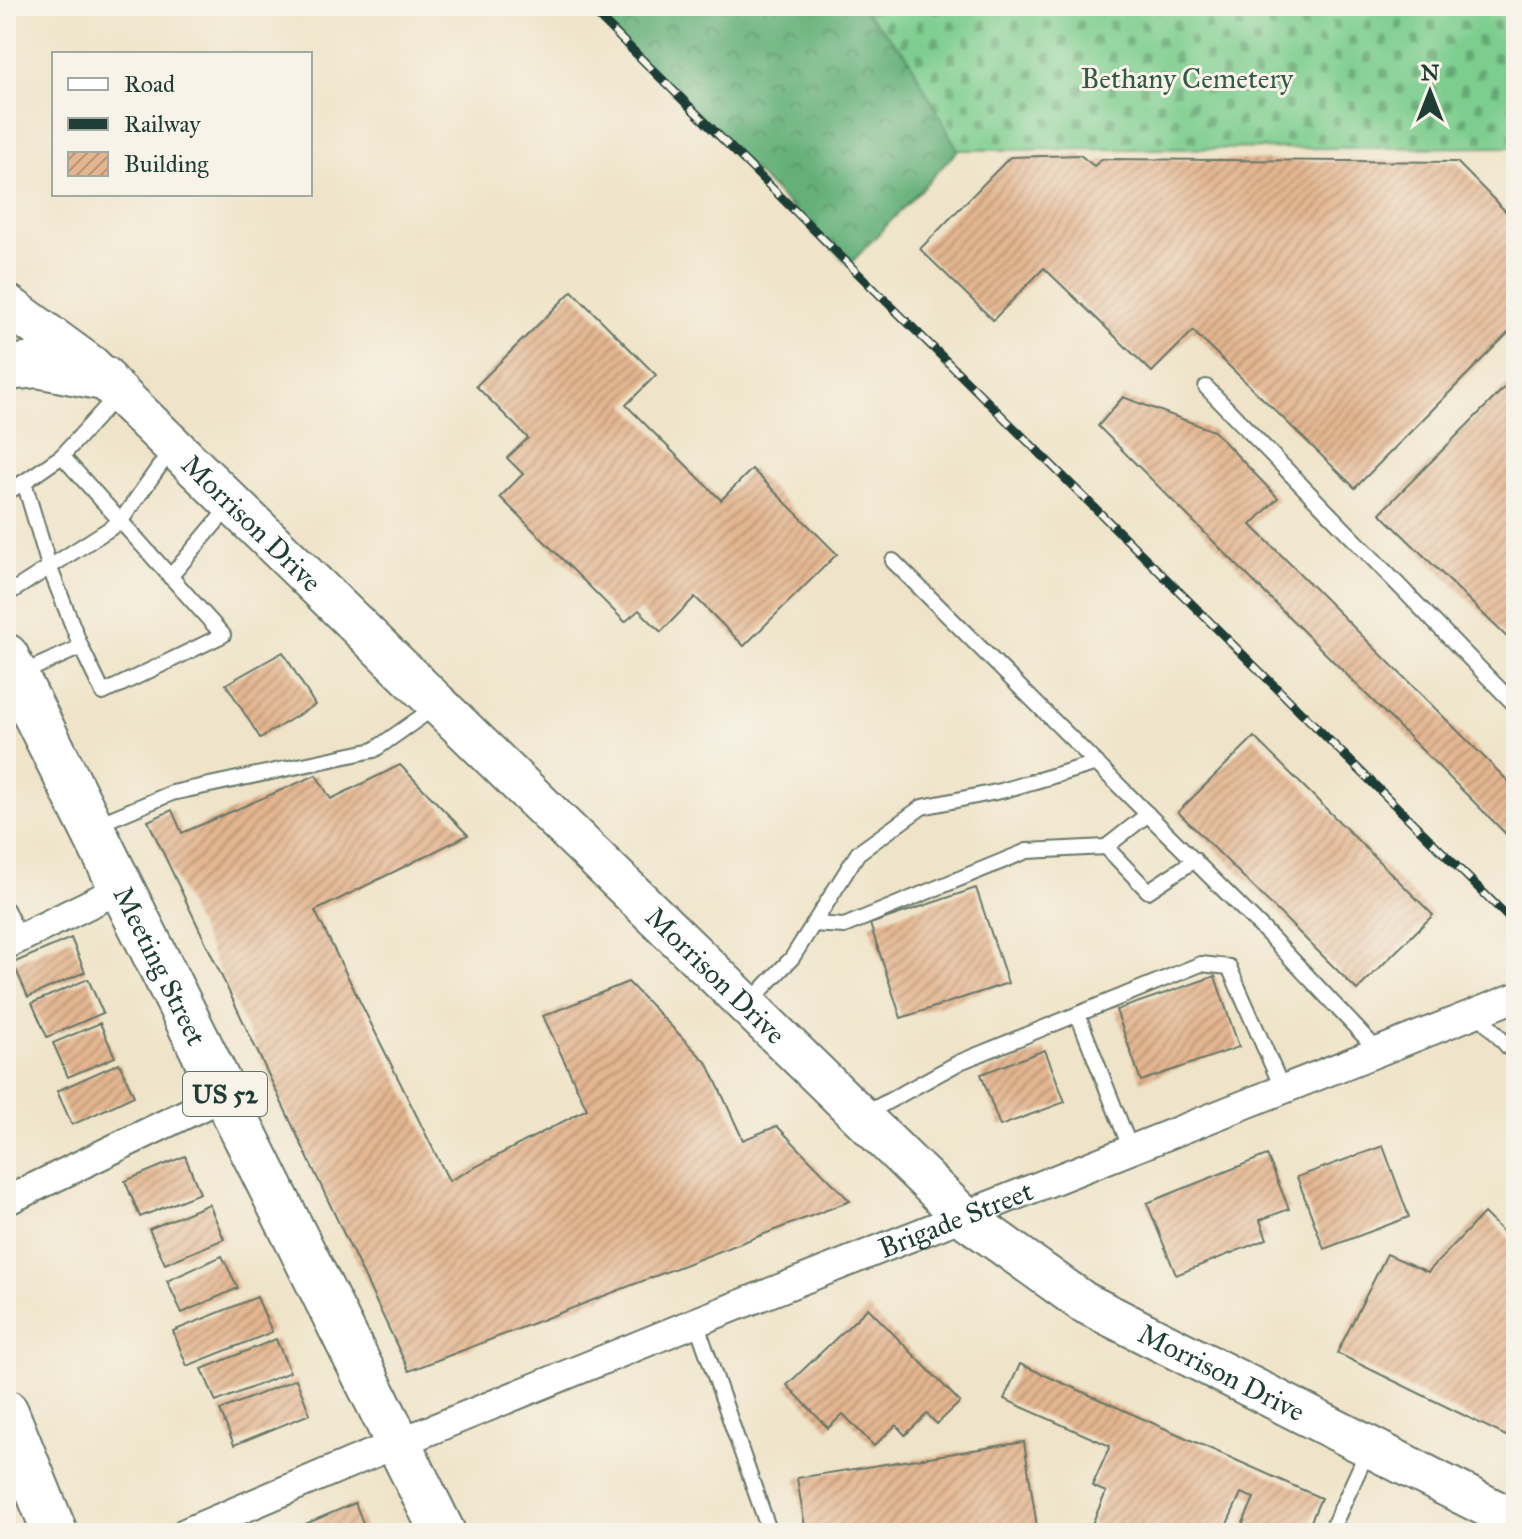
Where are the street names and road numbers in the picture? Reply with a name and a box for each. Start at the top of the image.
street label: Morrison Drive [175,447,329,599]
street label: Meeting Street [106,880,215,1051]
street label: Morrison Drive [639,899,793,1051]
road number: US 52 [183,1072,267,1116]
street label: Brigade Street [873,1173,1038,1265]
street label: Morrison Drive [1133,1315,1311,1429]

